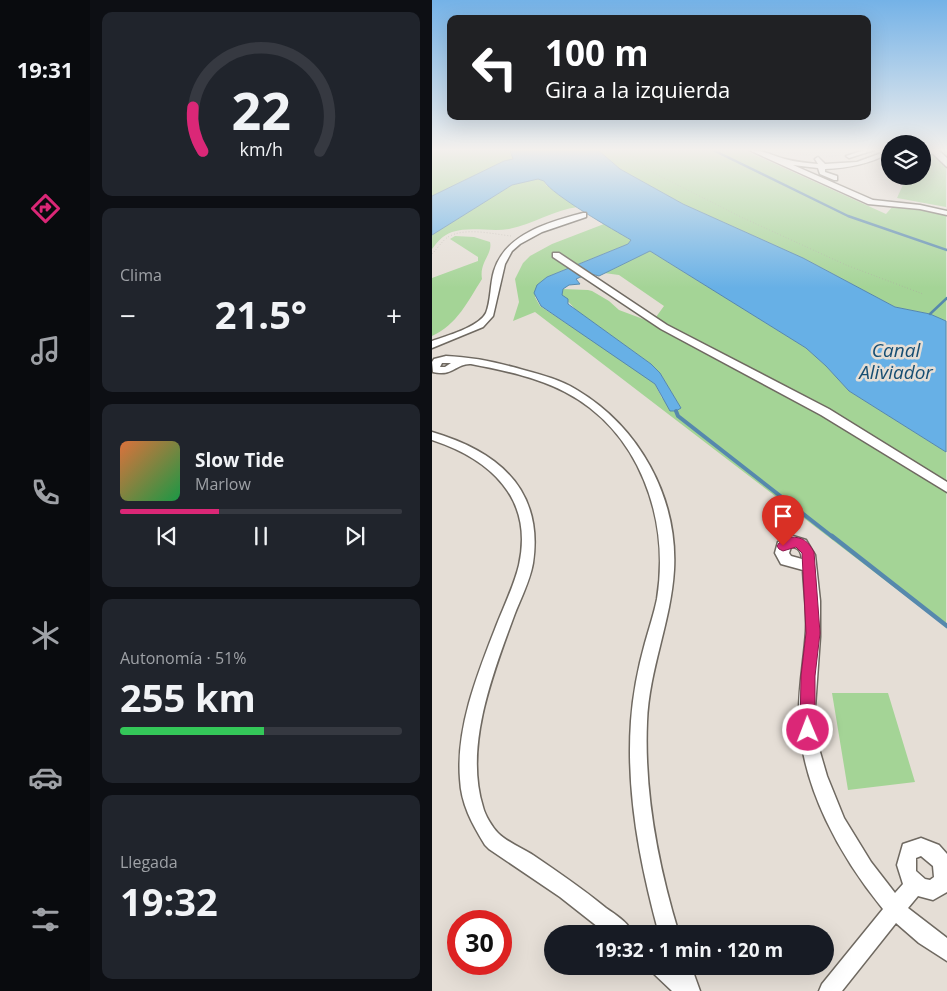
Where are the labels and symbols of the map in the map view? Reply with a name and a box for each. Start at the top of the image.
water label: Canal Aliviador [857,337,934,385]
pin [762,495,804,546]
position arrow [781,703,833,755]
speed limit sign: 30 [447,910,512,975]

